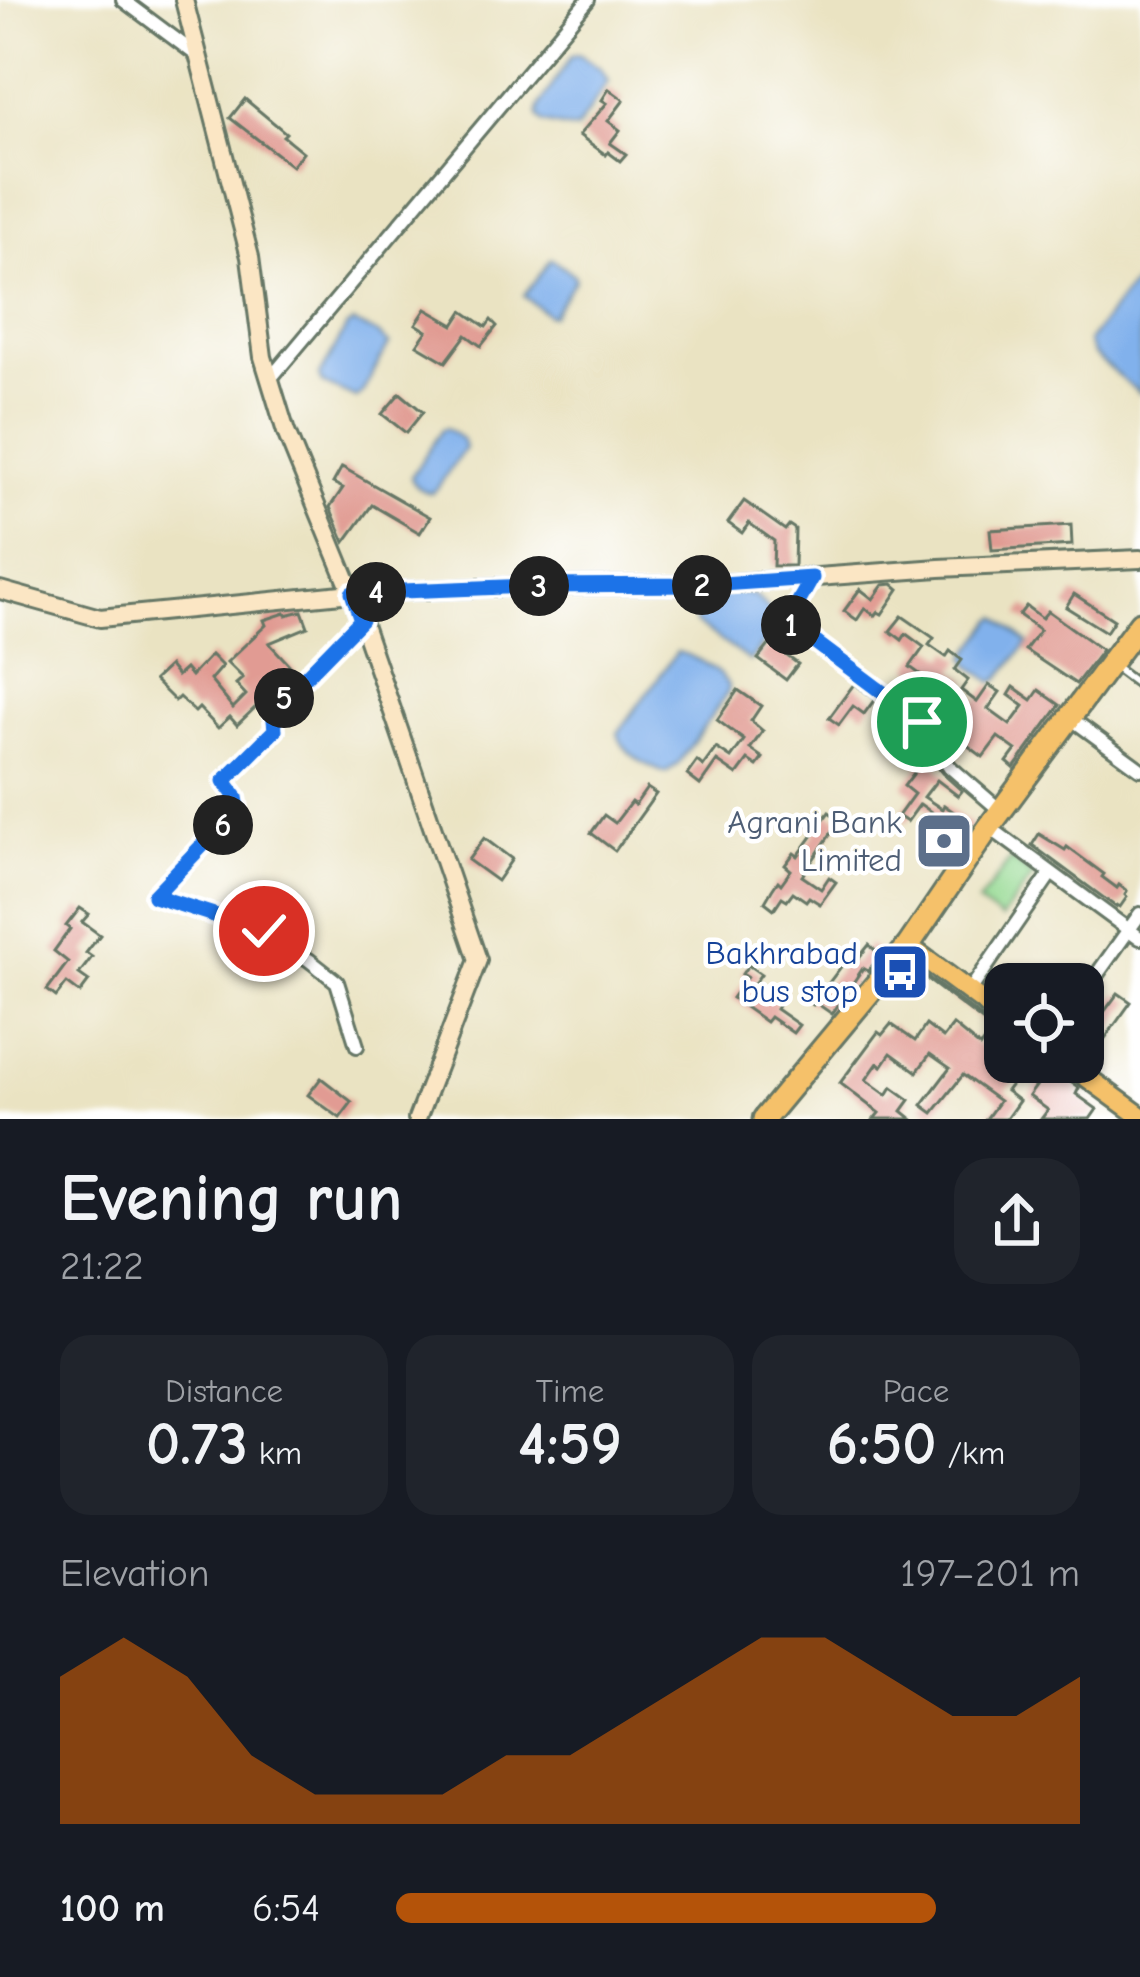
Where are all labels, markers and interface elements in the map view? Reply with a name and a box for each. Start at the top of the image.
pin: 2 [672,555,732,615]
pin: 3 [509,556,569,616]
pin: 4 [346,562,406,622]
text: 2 [694,566,710,604]
text: 3 [531,567,547,605]
text: 4 [368,573,384,611]
pin: 1 [761,595,821,655]
text: 1 [785,606,797,644]
pin: 5 [254,668,314,728]
pin [871,671,973,773]
text: 5 [275,679,293,717]
icon: arrive [889,689,955,755]
pin: 6 [193,795,253,855]
place label: Agrani Bank Limited [727,803,902,879]
text: 6 [214,806,232,844]
bank icon: Agrani Bank Limited [913,810,975,872]
pin [213,880,315,982]
icon: check [231,898,297,964]
place label: Bakhrabad bus stop [705,934,858,1010]
bus stop icon: Bakhrabad bus stop [869,941,931,1003]
map controls [984,963,1104,1083]
button: locate [984,963,1104,1083]
button: share [954,1158,1080,1284]
text: Evening run [60,1161,402,1237]
text: 21:22 [60,1244,144,1289]
text: Distance [165,1372,283,1410]
text: Time [536,1372,604,1410]
text: Pace [883,1372,949,1410]
text: 0.73 [146,1410,248,1479]
text: 4:59 [518,1410,622,1479]
text: 6:50 [827,1410,937,1479]
text: km [248,1434,302,1472]
text: /km [937,1434,1005,1472]
text: Elevation [60,1551,209,1596]
text: 197–201 m [900,1551,1080,1596]
text: 100 m [60,1886,165,1931]
text: 6:54 [252,1886,320,1931]

